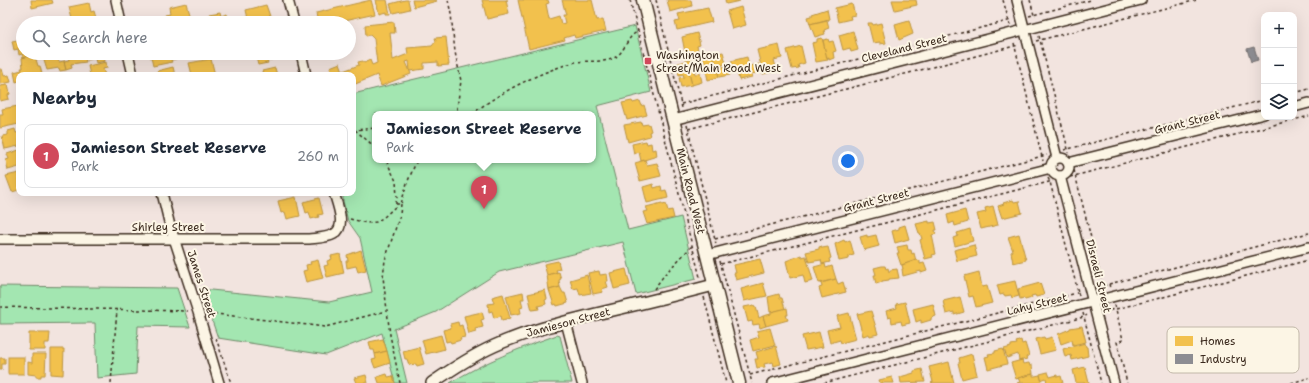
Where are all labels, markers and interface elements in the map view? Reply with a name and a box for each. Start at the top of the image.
map controls [1261,12,1297,120]
button: + [1261,12,1297,48]
search box [16,16,356,60]
icon: search [30,27,52,49]
text: Search here [62,28,148,48]
street label: Cleveland Street [860,31,949,66]
place label: Washington Street/Main Road West [656,48,781,76]
button: − [1261,48,1297,84]
marker: Washington Street/Main Road West [643,56,653,66]
button: layers [1261,84,1297,120]
text: Nearby [32,87,97,109]
street label: Grant Street [1153,107,1222,138]
popup [372,111,596,163]
text: Jamieson Street Reserve [386,119,582,139]
text: Jamieson Street Reserve [71,138,267,158]
text: Park [386,139,414,156]
street label: Main Road West [673,146,709,236]
text: 1 [43,148,49,165]
text: 260 m [297,148,339,165]
your location [838,151,858,171]
text: Park [71,158,99,175]
pin: 1 [471,176,497,209]
street label: Grant Street [842,185,911,216]
street label: Shirley Street [132,220,204,235]
street label: Disraeli Street [1082,238,1115,315]
street label: James Street [184,248,220,320]
street label: Lahy Street [1005,290,1069,319]
street label: Jamieson Street [524,304,612,341]
legend [1167,327,1299,373]
text: Homes [1200,334,1236,349]
text: Industry [1200,352,1247,367]

